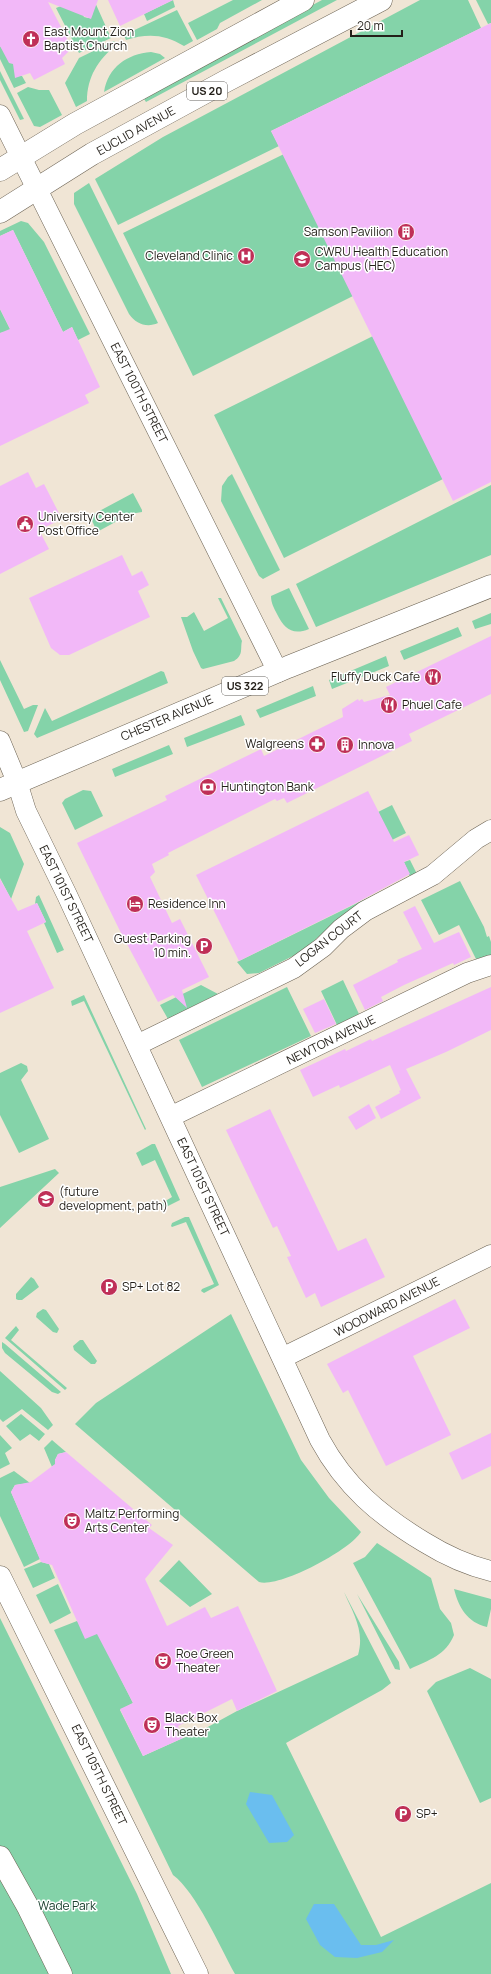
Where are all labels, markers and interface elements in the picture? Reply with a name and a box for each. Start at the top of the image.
scale bar [351,12,402,38]
text: 20 m [357,17,384,34]
place label: East Mount Zion Baptist Church [44,23,134,54]
church icon: East Mount Zion Baptist Church [21,29,41,49]
road number: US 20 [187,82,227,100]
street label: EUCLID AVENUE [93,102,178,159]
building icon: Samson Pavilion [396,222,416,242]
place label: Samson Pavilion [304,223,393,240]
place label: CWRU Health Education Campus (HEC) [315,243,448,274]
hospital icon: Cleveland Clinic [236,246,256,266]
place label: Cleveland Clinic [145,247,233,264]
school or university icon: CWRU Health Education Campus (HEC) [292,249,312,269]
street label: EAST 100TH STREET [107,340,173,447]
place label: University Center Post Office [38,508,135,539]
public building icon: University Center Post Office [15,514,35,534]
restaurant icon: Fluffy Duck Cafe [423,667,443,687]
place label: Fluffy Duck Cafe [331,668,420,685]
road number: US 322 [222,677,268,695]
street label: CHESTER AVENUE [118,690,216,745]
restaurant icon: Phuel Cafe [379,695,399,715]
place label: Phuel Cafe [402,696,462,713]
pharmacy icon: Walgreens [307,734,327,754]
place label: Walgreens [245,735,304,752]
building icon: Innova [335,735,355,755]
place label: Innova [358,736,394,753]
bank icon: Huntington Bank [198,777,218,797]
place label: Huntington Bank [221,778,315,795]
street label: EAST 101ST STREET [35,842,98,946]
hotel icon: Residence Inn [125,894,145,914]
place label: Residence Inn [148,895,226,912]
street label: LOGAN COURT [291,906,367,970]
place label: Guest Parking 10 min. [114,930,191,961]
parking icon: Guest Parking 10 min. [194,936,214,956]
street label: NEWTON AVENUE [283,1011,378,1068]
street label: EAST 101ST STREET [173,1135,234,1240]
place label: (future development, path) [59,1183,168,1214]
school or university icon: (future development, path) [36,1189,56,1209]
street label: WOODWARD AVENUE [331,1272,443,1341]
parking icon: SP+ Lot 82 [99,1277,119,1297]
place label: SP+ Lot 82 [122,1278,180,1295]
place label: Maltz Performing Arts Center [85,1505,179,1536]
theatre icon: Maltz Performing Arts Center [62,1511,82,1531]
place label: Roe Green Theater [176,1645,234,1676]
theatre icon: Roe Green Theater [153,1651,173,1671]
place label: Black Box Theater [165,1709,218,1740]
theatre icon: Black Box Theater [142,1715,162,1735]
street label: EAST 105TH STREET [68,1721,132,1829]
parking icon: SP+ [393,1804,413,1824]
place label: SP+ [416,1805,438,1822]
park label: Wade Park [38,1897,97,1914]

